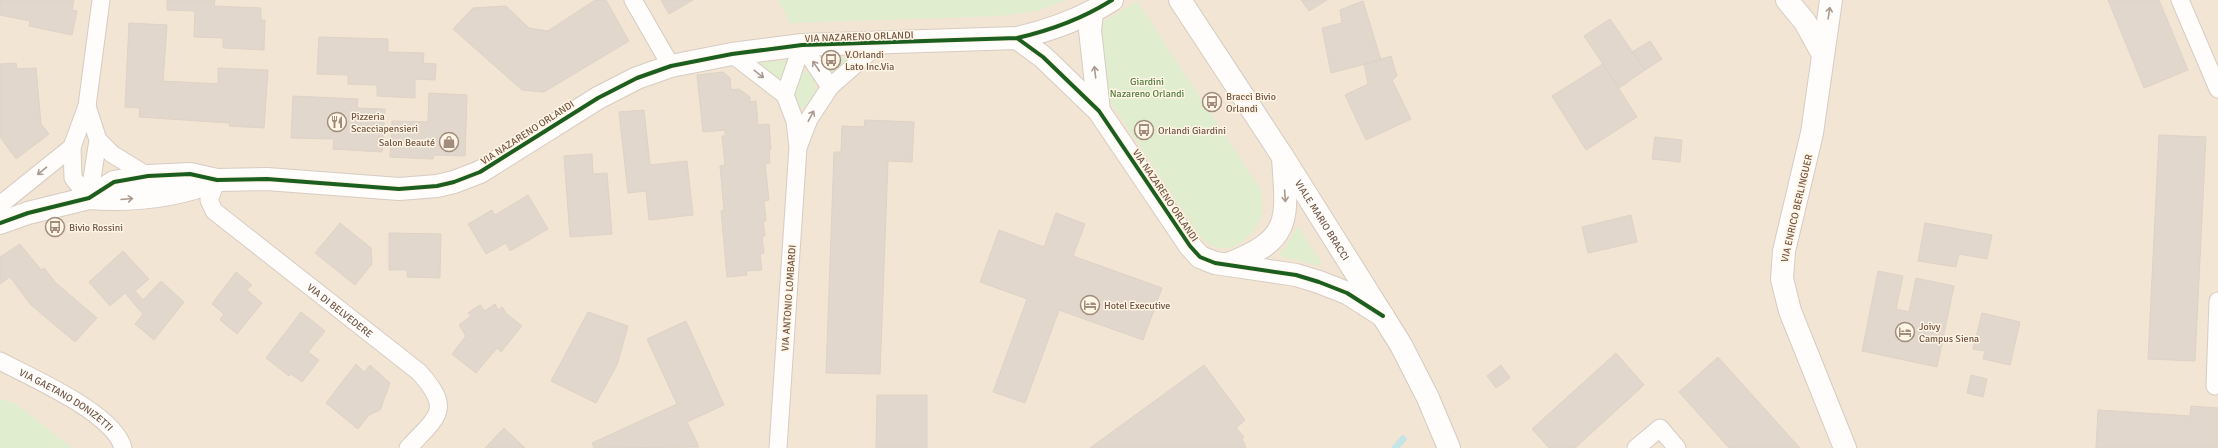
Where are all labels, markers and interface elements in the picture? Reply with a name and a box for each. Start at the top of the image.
one-way arrow [1825,7,1833,20]
street label: VIA NAZARENO ORLANDI [804,29,914,45]
bus stop icon: V.Orlandi Lato Inc.Via [820,49,842,71]
place label: V.Orlandi Lato Inc.Via [845,49,894,73]
one-way arrow [812,61,820,72]
one-way arrow [1091,66,1099,79]
one-way arrow [753,70,764,79]
park label: Giardini Nazareno Orlandi [1110,76,1184,100]
bus stop icon: Bracci Bivio Orlandi [1201,91,1223,113]
place label: Bracci Bivio Orlandi [1226,91,1276,115]
street label: VIA NAZARENO ORLANDI [479,98,576,168]
one-way arrow [808,110,815,122]
restaurant icon: Pizzeria Scacciapensieri [326,111,348,133]
place label: Pizzeria Scacciapensieri [351,111,418,135]
bus stop icon: Orlandi Giardini [1133,119,1155,141]
place label: Orlandi Giardini [1158,125,1226,137]
shop icon: Salon Beauté [438,131,460,153]
place label: Salon Beauté [379,137,435,149]
street label: VIA NAZARENO ORLANDI [1130,147,1201,244]
street label: VIA ENRICO BERLINGUER [1779,153,1815,263]
one-way arrow [36,167,47,176]
street label: VIALE MARIO BRACCI [1292,178,1351,263]
one-way arrow [1282,189,1289,202]
one-way arrow [120,195,133,202]
bus stop icon: Bivio Rossini [44,216,66,238]
place label: Bivio Rossini [69,222,123,234]
street label: VIA ANTONIO LOMBARDI [779,244,799,352]
street label: VIA DI BELVEDERE [304,281,375,340]
hotel icon: Hotel Executive [1079,294,1101,316]
place label: Hotel Executive [1104,300,1170,312]
hotel icon: Joivy Campus Siena [1894,321,1916,343]
place label: Joivy Campus Siena [1919,321,1979,345]
street label: VIA GAETANO DONIZETTI [17,367,115,434]

